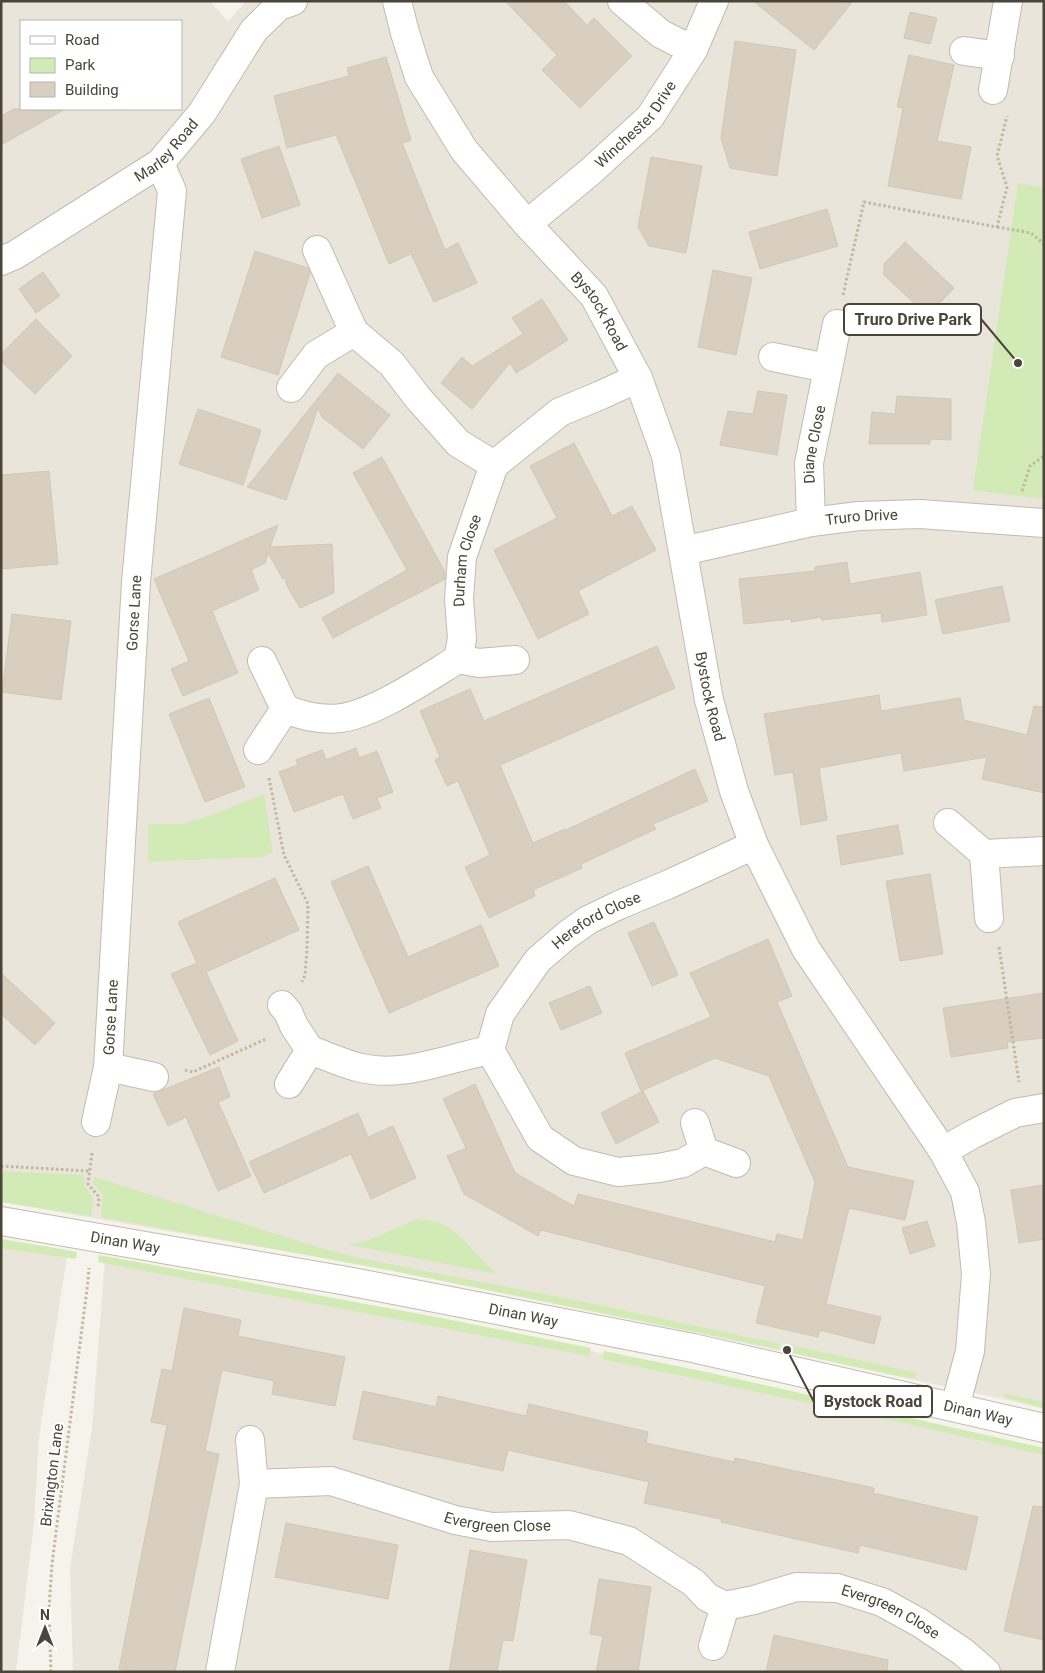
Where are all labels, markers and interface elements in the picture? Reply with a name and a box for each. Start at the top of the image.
legend [20,20,182,110]
text: Road [65,31,99,49]
text: Park [65,56,96,74]
street label: Winchester Drive [591,77,680,172]
text: Building [65,81,119,99]
street label: Marley Road [131,115,202,186]
street label: Bystock Road [567,268,631,354]
callout: Truro Drive Park [844,304,981,335]
text: Truro Drive Park [854,310,972,329]
street label: Diane Close [800,404,829,484]
street label: Truro Drive [824,506,898,529]
street label: Durham Close [450,512,485,607]
street label: Gorse Lane [123,574,146,651]
street label: Bystock Road [692,650,729,743]
street label: Hereford Close [548,888,643,953]
street label: Gorse Lane [100,979,122,1056]
street label: Dinan Way [89,1228,161,1257]
street label: Dinan Way [487,1300,560,1331]
callout: Bystock Road [814,1386,932,1417]
text: Bystock Road [824,1392,922,1411]
street label: Dinan Way [942,1396,1014,1430]
street label: Brixington Lane [37,1422,67,1528]
street label: Evergreen Close [442,1508,551,1536]
street label: Evergreen Close [839,1581,943,1643]
north arrow [20,1603,70,1653]
text: N [40,1607,50,1623]

